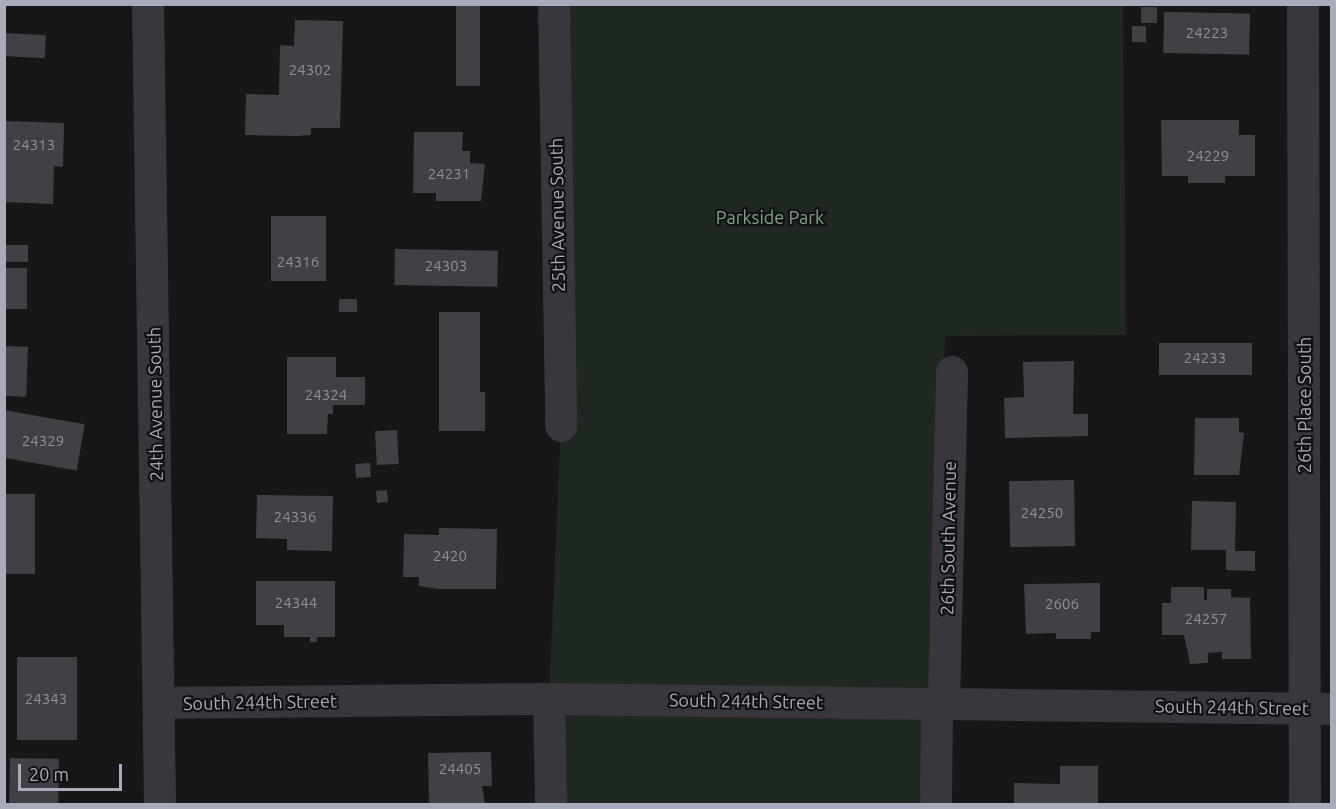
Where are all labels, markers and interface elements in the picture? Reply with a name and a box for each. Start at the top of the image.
house number: 24223 [1186,24,1228,42]
house number: 24302 [289,61,331,79]
house number: 24313 [13,136,55,154]
street label: 25th Avenue South [545,138,569,292]
house number: 24229 [1187,147,1229,165]
house number: 24231 [428,165,470,183]
park label: Parkside Park [716,206,824,228]
house number: 24316 [277,253,319,271]
house number: 24303 [425,257,467,275]
street label: 24th Avenue South [143,327,167,481]
street label: 26th Place South [1293,337,1315,473]
house number: 24233 [1184,349,1226,367]
house number: 24324 [305,386,347,404]
house number: 24329 [22,432,64,450]
street label: 26th South Avenue [936,461,960,615]
house number: 24250 [1021,504,1063,522]
house number: 24336 [274,508,316,526]
house number: 2420 [433,547,467,565]
house number: 24344 [275,594,317,612]
house number: 2606 [1045,595,1079,613]
house number: 24257 [1185,610,1227,628]
street label: South 244th Street [669,689,823,713]
house number: 24343 [25,690,67,708]
street label: South 244th Street [183,690,337,714]
street label: South 244th Street [1155,695,1309,719]
scale bar [21,752,124,790]
house number: 24405 [439,760,481,778]
text: 20 m [29,764,69,784]

